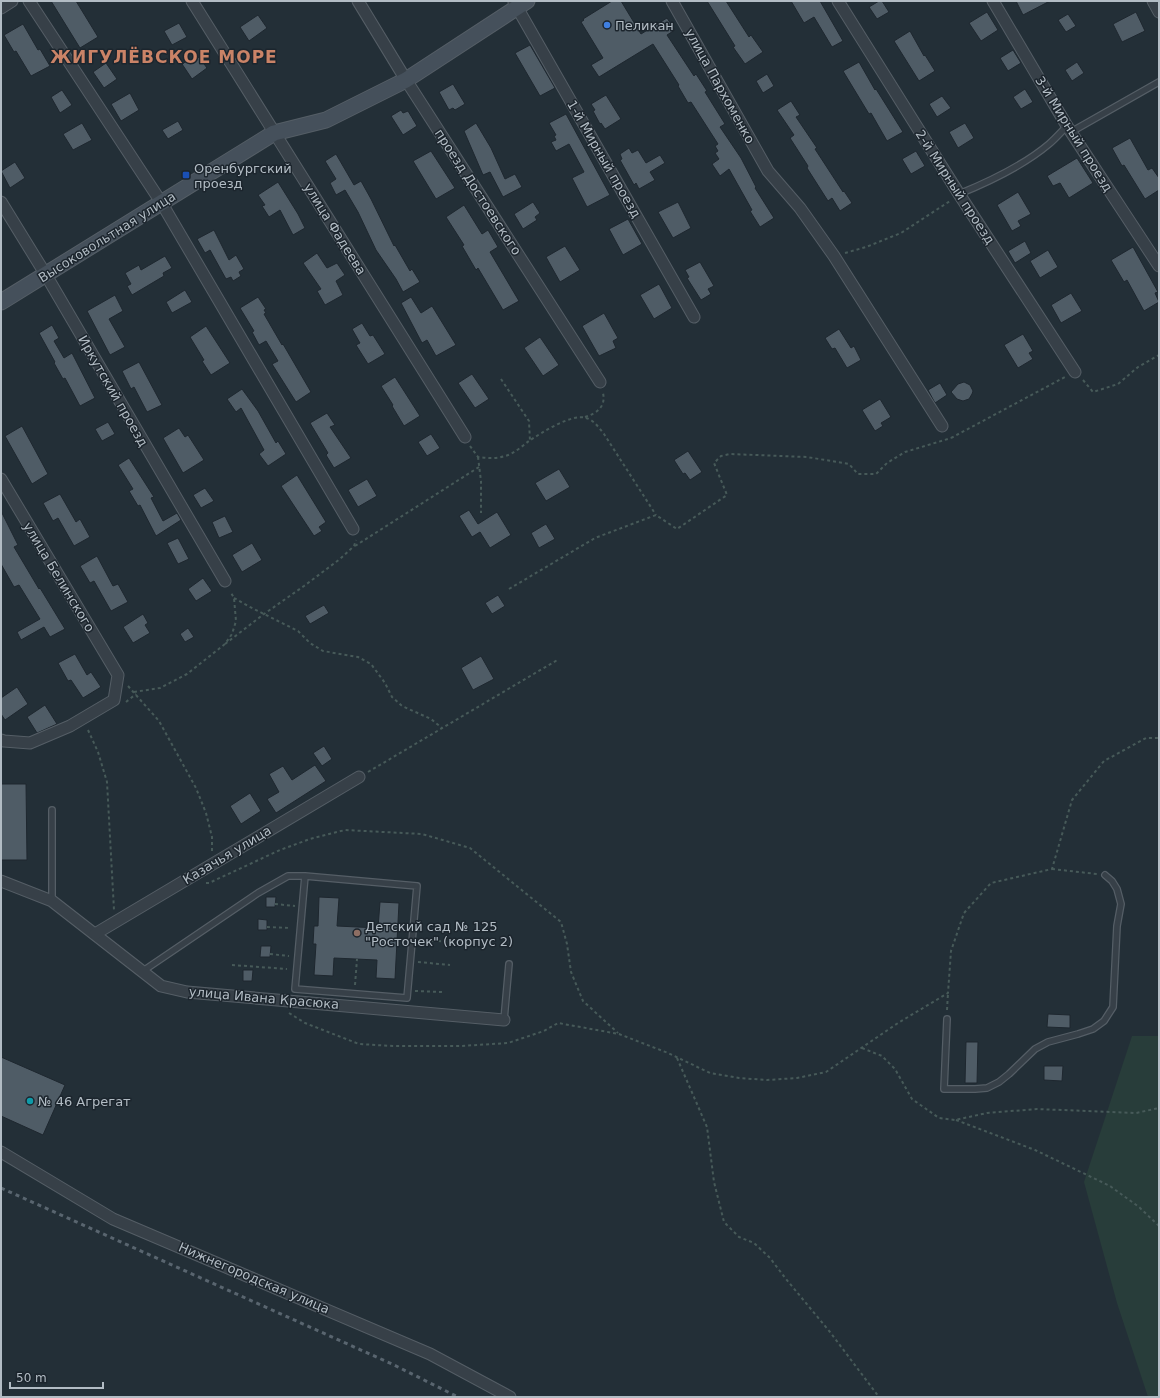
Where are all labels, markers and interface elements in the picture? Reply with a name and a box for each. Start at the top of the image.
place label: Пеликан [615,18,674,33]
marker: Пеликан [602,20,612,30]
street label: улица Пархоменко [682,26,758,146]
district label: ЖИГУЛЁВСКОЕ МОРЕ [50,46,278,67]
street label: 3-й Мирный проезд [1032,73,1116,195]
street label: 1-й Мирный проезд [564,97,644,221]
street label: проезд Достоевского [432,126,524,258]
street label: 2-й Мирный проезд [912,127,998,247]
place label: Оренбургский проезд [194,161,292,191]
marker: Оренбургский проезд [181,170,191,180]
street label: улица Фадеева [301,180,369,278]
street label: Высоковольтная улица [36,189,178,285]
street label: Иркутский проезд [75,333,151,449]
street label: улица Белинского [20,519,98,635]
street label: Казачья улица [180,823,274,887]
place label: Детский сад № 125 "Росточек" (корпус 2) [365,919,513,949]
marker: Детский сад № 125 "Росточек" (корпус 2) [352,928,362,938]
street label: улица Ивана Красюка [188,984,340,1012]
place label: № 46 Агрегат [38,1094,131,1109]
marker: № 46 Агрегат [25,1096,35,1106]
street label: Нижнегородская улица [176,1239,332,1317]
scale bar [10,1364,103,1390]
text: 50 m [16,1371,47,1385]

